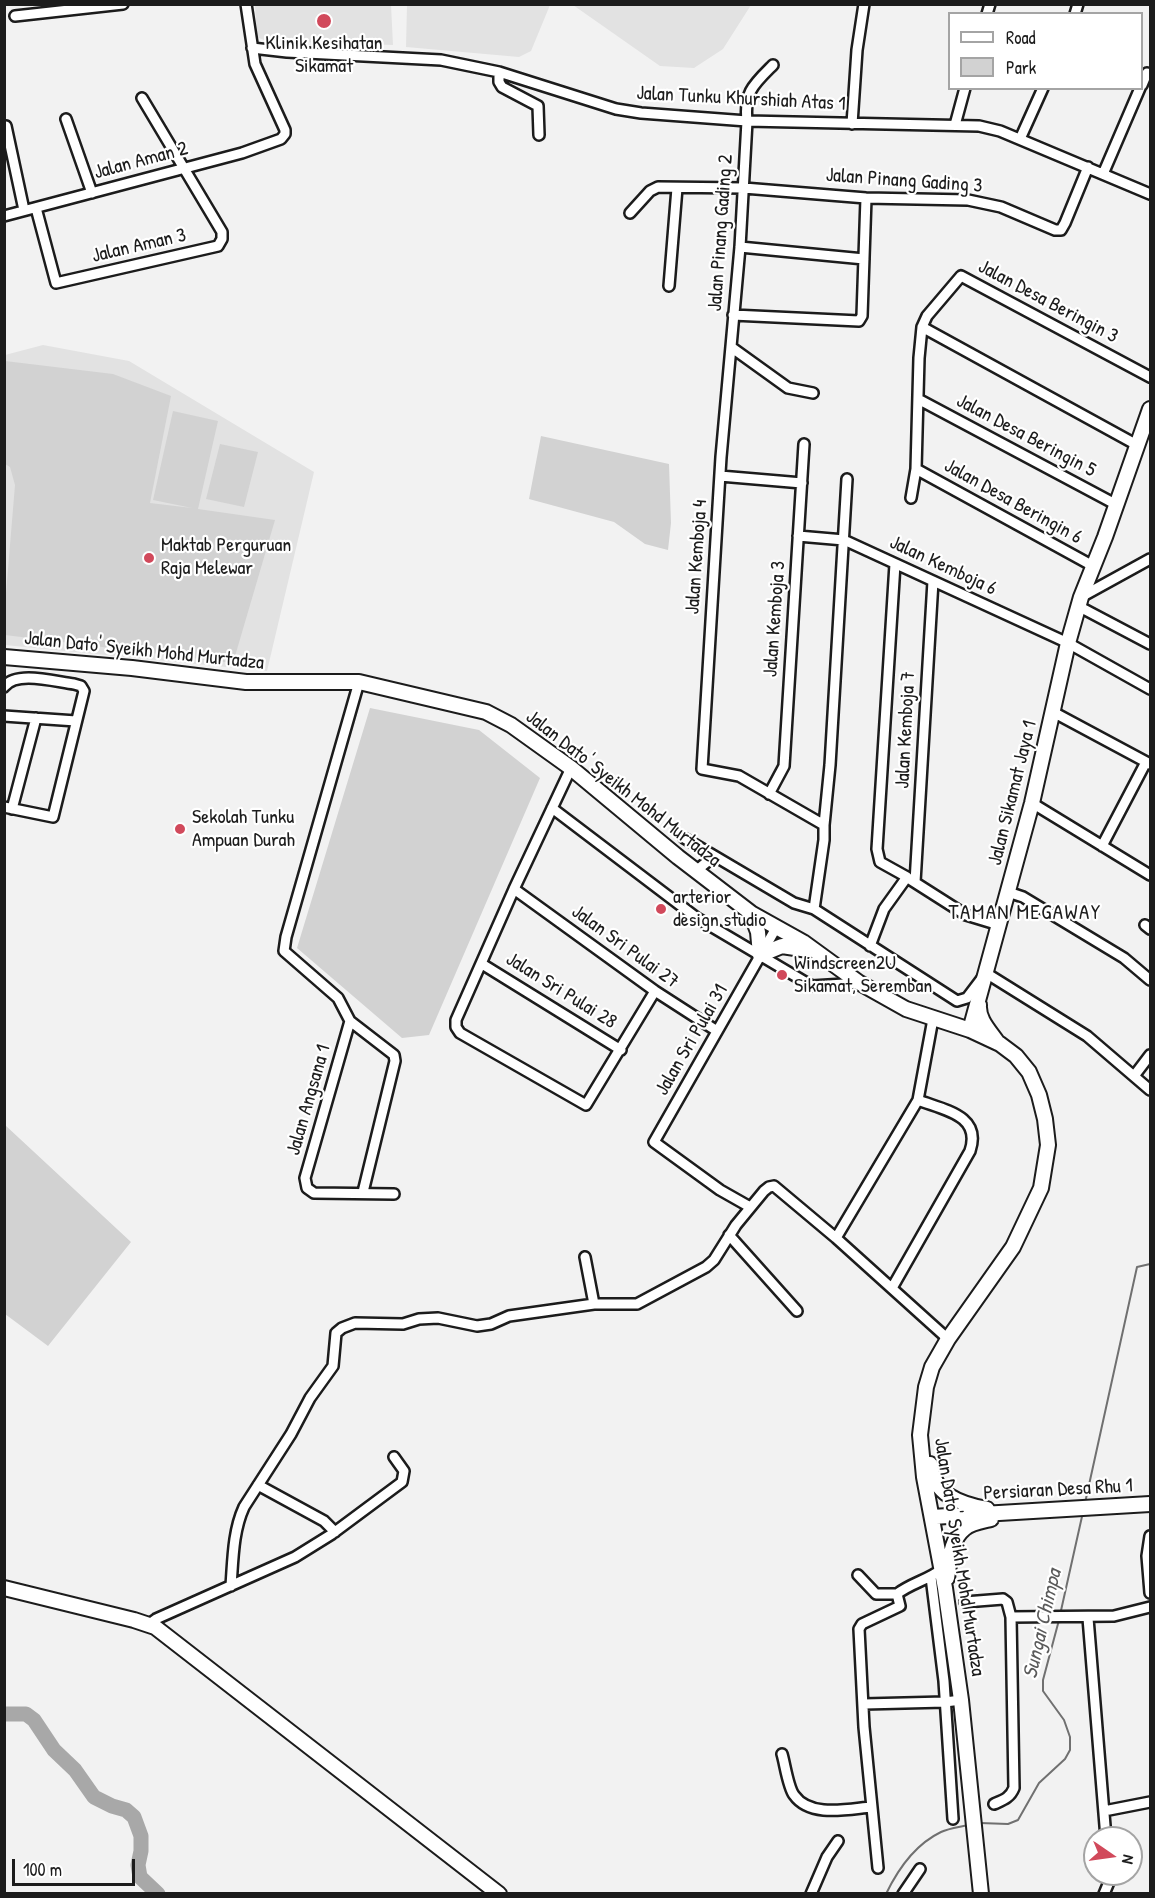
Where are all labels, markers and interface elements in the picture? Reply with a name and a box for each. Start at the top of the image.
marker: Klinik Kesihatan Sikamat [315,12,333,30]
legend [948,12,1143,90]
text: Road [1006,25,1036,50]
place label: Klinik Kesihatan Sikamat [265,32,383,79]
text: Park [1006,55,1036,80]
street label: Jalan Tunku Khurshiah Atas 1 [636,82,846,116]
street label: Jalan Aman 2 [91,137,191,185]
street label: Jalan Pinang Gading 2 [704,154,738,312]
street label: Jalan Pinang Gading 3 [825,164,983,198]
street label: Jalan Aman 3 [90,224,188,268]
street label: Jalan Desa Beringin 3 [974,255,1122,349]
street label: Jalan Desa Beringin 5 [952,389,1100,483]
street label: Jalan Desa Beringin 6 [940,454,1086,550]
street label: Jalan Kemboja 4 [681,499,713,615]
street label: Jalan Kemboja 6 [886,531,1000,601]
place label: Maktab Perguruan Raja Melewar [161,534,291,581]
marker: Maktab Perguruan Raja Melewar [142,551,156,565]
street label: Jalan Kemboja 3 [759,560,791,678]
street label: Jalan Dato' Syeikh Mohd Murtadza [23,626,265,676]
street label: Jalan Kemboja 7 [891,671,921,789]
street label: Jalan Dato' Syeikh Mohd Murtadza [521,705,725,873]
street label: Jalan Sikamat Jaya 1 [983,718,1043,868]
place label: Sekolah Tunku Ampuan Durah [192,806,295,853]
marker: Sekolah Tunku Ampuan Durah [173,822,187,836]
place label: arterior design studio [673,886,766,933]
street label: Jalan Sri Pulai 27 [567,900,683,994]
district label: TAMAN MEGAWAY [949,900,1101,926]
marker: arterior design studio [654,902,668,916]
street label: Jalan Sri Pulai 28 [501,947,621,1035]
place label: Windscreen2U Sikamat, Seremban [794,952,932,999]
marker: Windscreen2U Sikamat, Seremban [775,968,789,982]
street label: Jalan Sri Pulai 31 [651,980,733,1100]
street label: Jalan Angsana 1 [282,1042,336,1158]
street label: Jalan Dato' Syeikh Mohd Murtadza [928,1436,990,1678]
street label: Persiaran Desa Rhu 1 [983,1474,1133,1506]
water label: Sungai Chimpa [1018,1567,1068,1681]
north arrow [1083,1826,1143,1886]
scale bar [15,1847,138,1885]
text: N [1117,1853,1140,1866]
text: 100 m [23,1857,62,1882]

